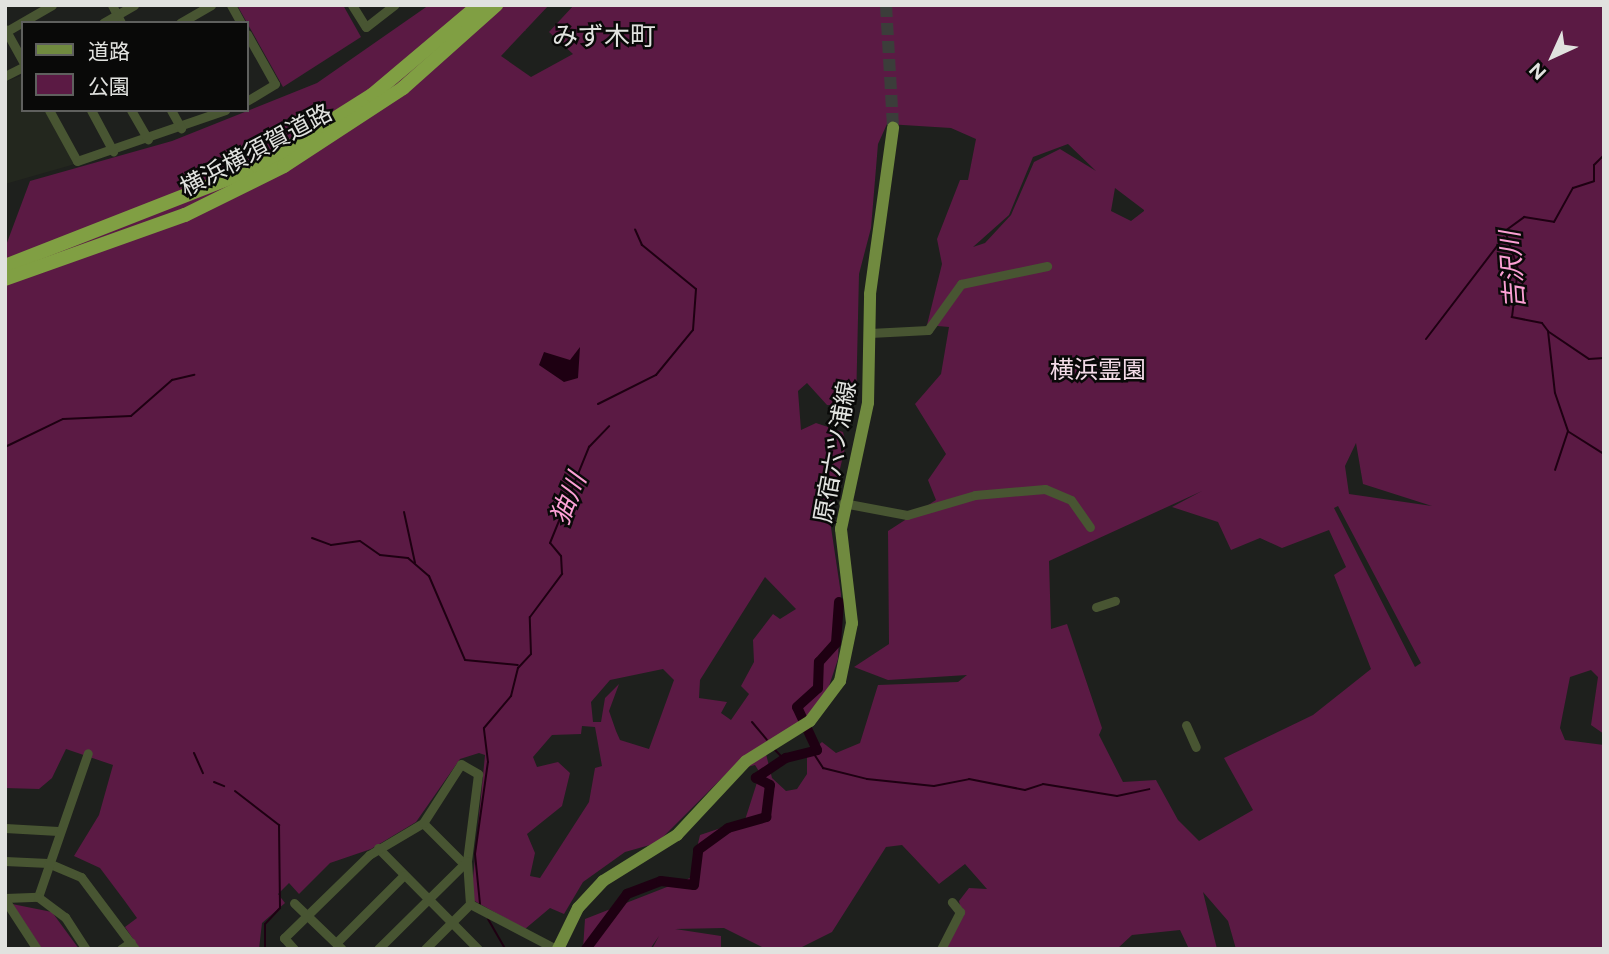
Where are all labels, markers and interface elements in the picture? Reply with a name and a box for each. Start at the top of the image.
legend [21,21,248,112]
district label: みず木町 [552,21,656,53]
north arrow [1518,21,1588,91]
text: 道路 [88,39,130,64]
text: N [1524,58,1551,85]
text: 公園 [88,74,130,99]
street label: 横浜横須賀道路 [175,98,337,202]
water label: 吉沢川 [1495,230,1531,310]
park label: 横浜霊園 [1050,356,1146,384]
street label: 原宿六ツ浦線 [808,379,862,525]
water label: 㹨川 [545,469,593,529]

